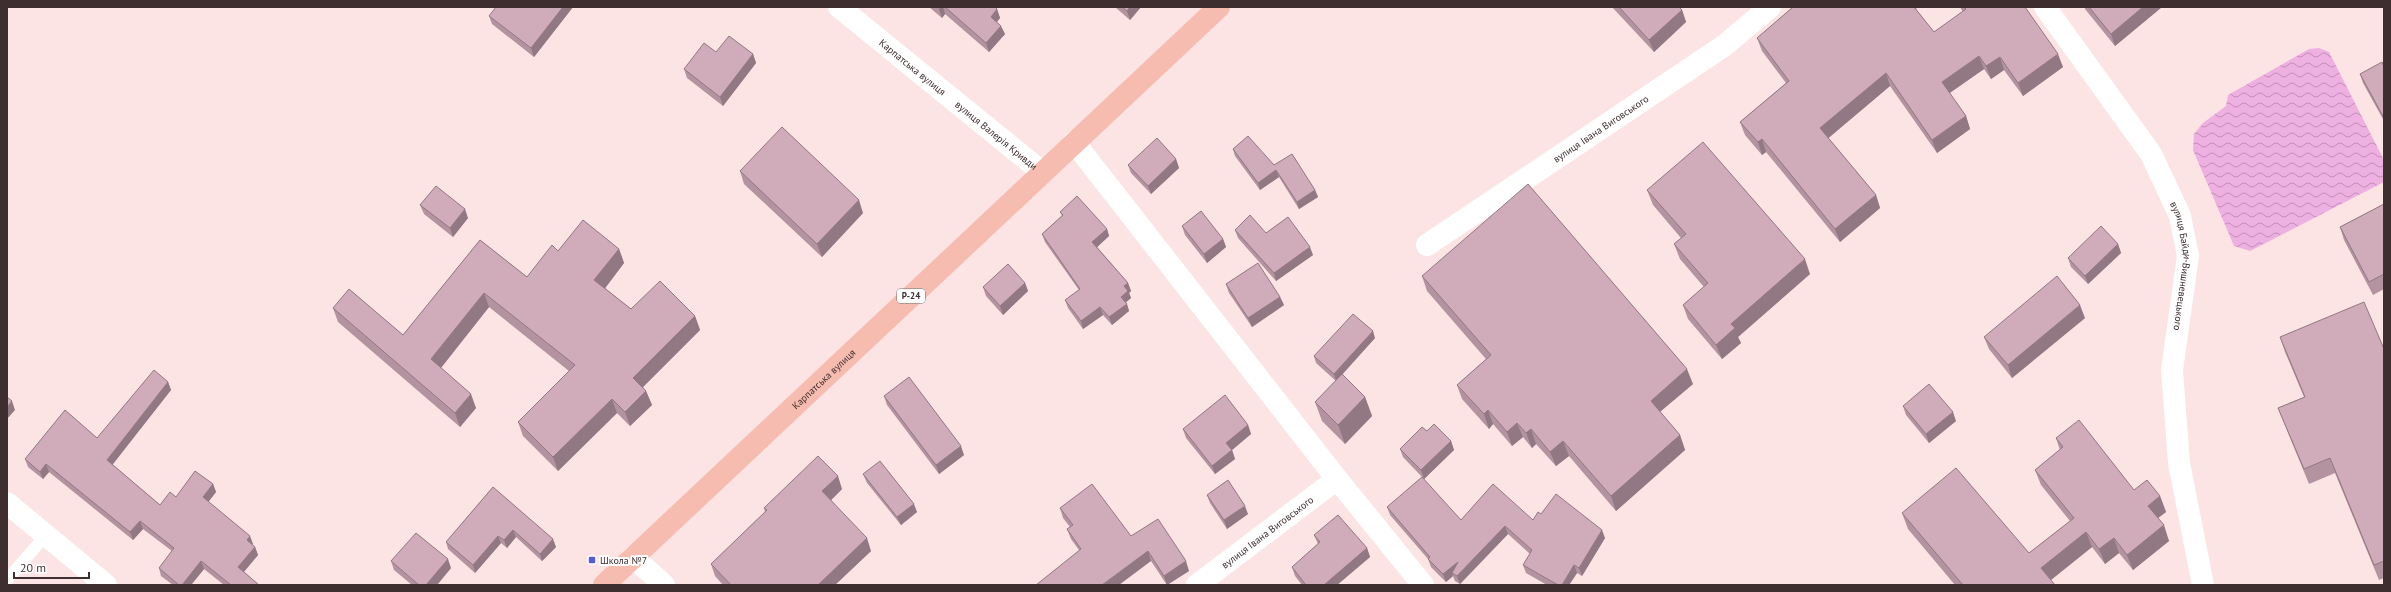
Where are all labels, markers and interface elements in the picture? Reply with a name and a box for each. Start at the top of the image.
street label: Карпатська вулиця [876,36,949,99]
street label: вулиця Івана Виговського [1551,92,1651,166]
street label: вулиця Валерія Кривди [952,98,1040,173]
street label: вулиця Байди-Вишневецького [2167,199,2194,331]
road number: Р-24 [897,289,925,303]
street label: Карпатська вулиця [789,346,858,412]
street label: вулиця Івана Виговського [1219,493,1316,571]
scale bar [14,554,89,580]
place label: Школа №7 [600,554,647,567]
marker: Школа №7 [587,555,597,565]
text: 20 m [20,560,46,575]

